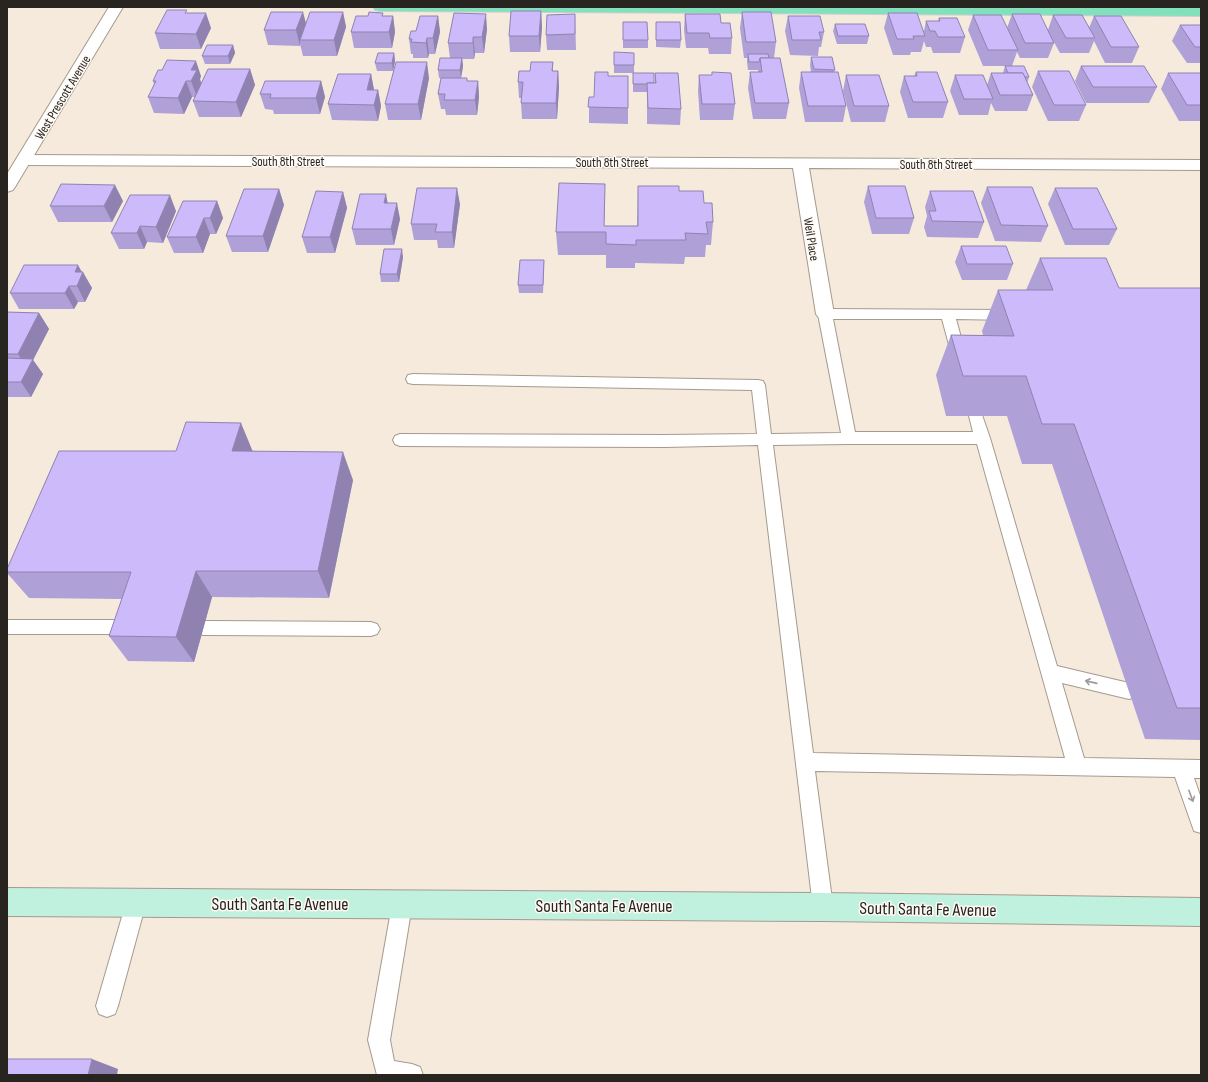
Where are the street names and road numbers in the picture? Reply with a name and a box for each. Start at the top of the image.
street label: West Prescott Avenue [31,53,94,143]
street label: South 8th Street [252,154,324,170]
street label: South 8th Street [576,155,648,171]
street label: South 8th Street [900,157,972,173]
street label: Weil Place [800,216,822,262]
street label: South Santa Fe Avenue [211,894,349,915]
street label: South Santa Fe Avenue [535,896,673,917]
street label: South Santa Fe Avenue [859,898,997,921]

